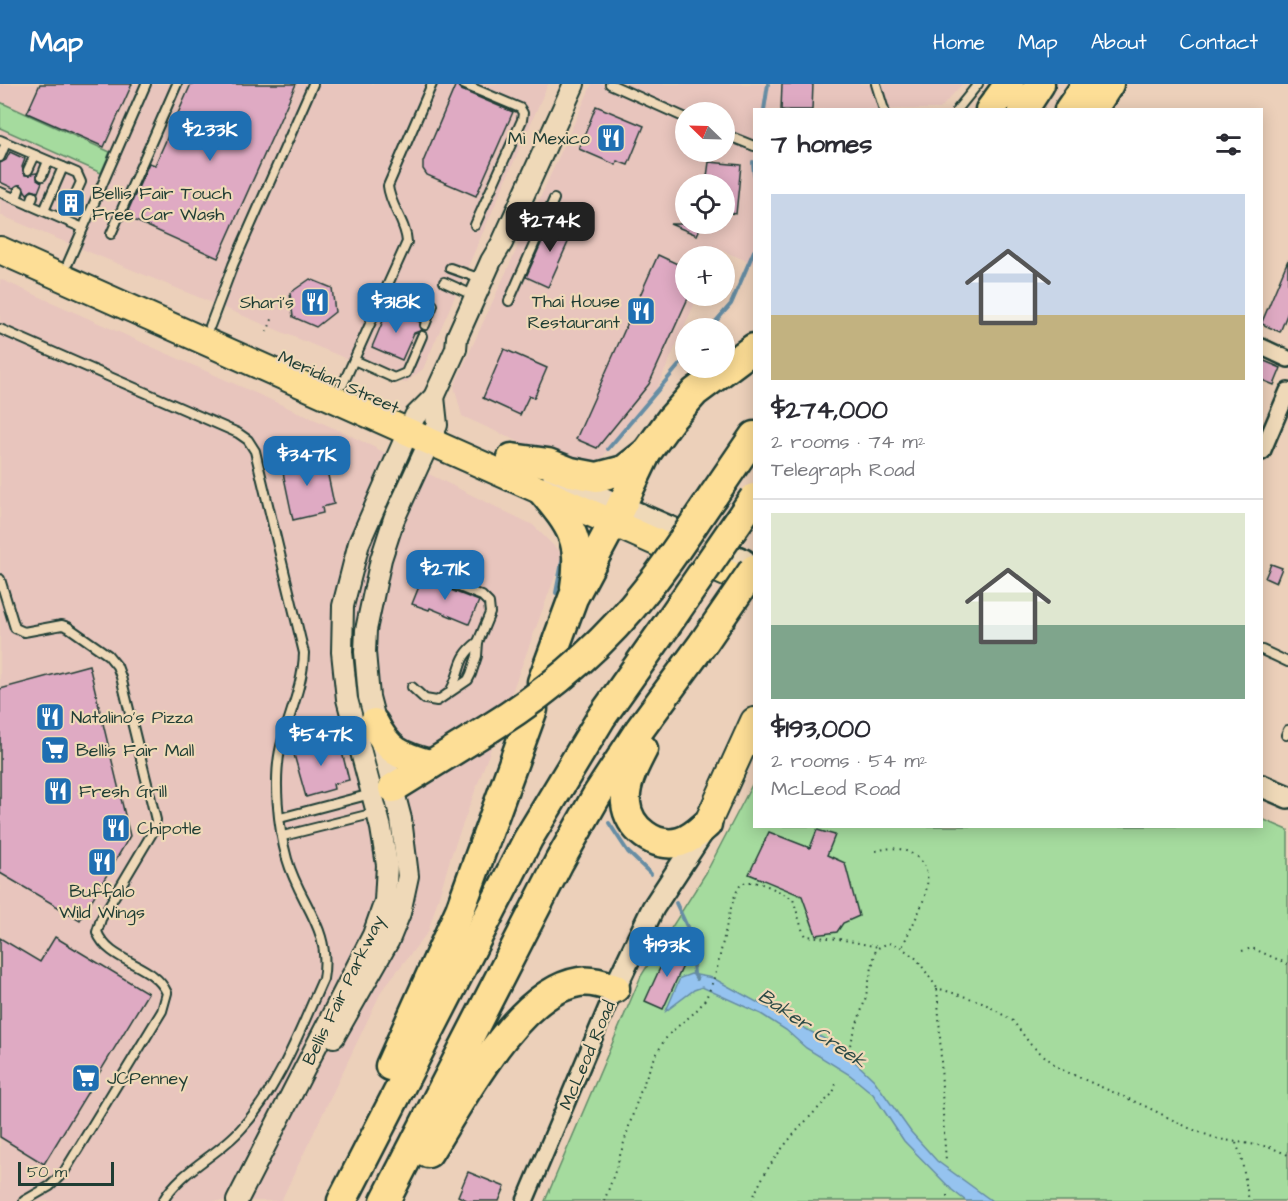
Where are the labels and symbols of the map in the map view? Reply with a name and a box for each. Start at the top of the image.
north arrow [675,102,735,162]
pin: $233K [168,111,252,162]
restaurant icon: Mi Mexico [595,122,627,154]
place label: Mi Mexico [508,126,590,151]
place label: Bellis Fair Touch Free Car Wash [92,181,232,227]
building icon: Bellis Fair Touch Free Car Wash [55,187,87,219]
pin: $274K [508,202,592,253]
pin: $318K [354,283,438,334]
restaurant icon: Shari's [299,286,331,318]
place label: Thai House Restaurant [527,289,621,335]
place label: Shari's [240,290,294,315]
restaurant icon: Thai House Restaurant [625,295,657,327]
street label: Meridian Street [274,345,404,421]
pin: $347K [265,436,349,487]
pin: $271K [403,550,487,601]
restaurant icon: Natalino's Pizza [34,701,66,733]
place label: Natalino's Pizza [71,705,193,730]
pin: $547K [279,716,363,767]
supermarket icon: Bellis Fair Mall [39,734,71,766]
place label: Bellis Fair Mall [76,738,195,763]
restaurant icon: Fresh Grill [42,775,74,807]
place label: Fresh Grill [79,779,167,804]
restaurant icon: Chipotle [100,812,132,844]
place label: Chipotle [137,816,202,841]
restaurant icon: Buffalo Wild Wings [86,846,118,878]
place label: Buffalo Wild Wings [59,879,145,926]
street label: Bellis Fair Parkway [296,911,392,1070]
pin: $193K [625,927,709,978]
water label: Baker Creek [753,982,873,1076]
street label: McLeod Road [553,997,622,1114]
supermarket icon: JCPenney [70,1062,102,1094]
place label: JCPenney [107,1066,188,1092]
scale bar [18,1159,114,1186]

